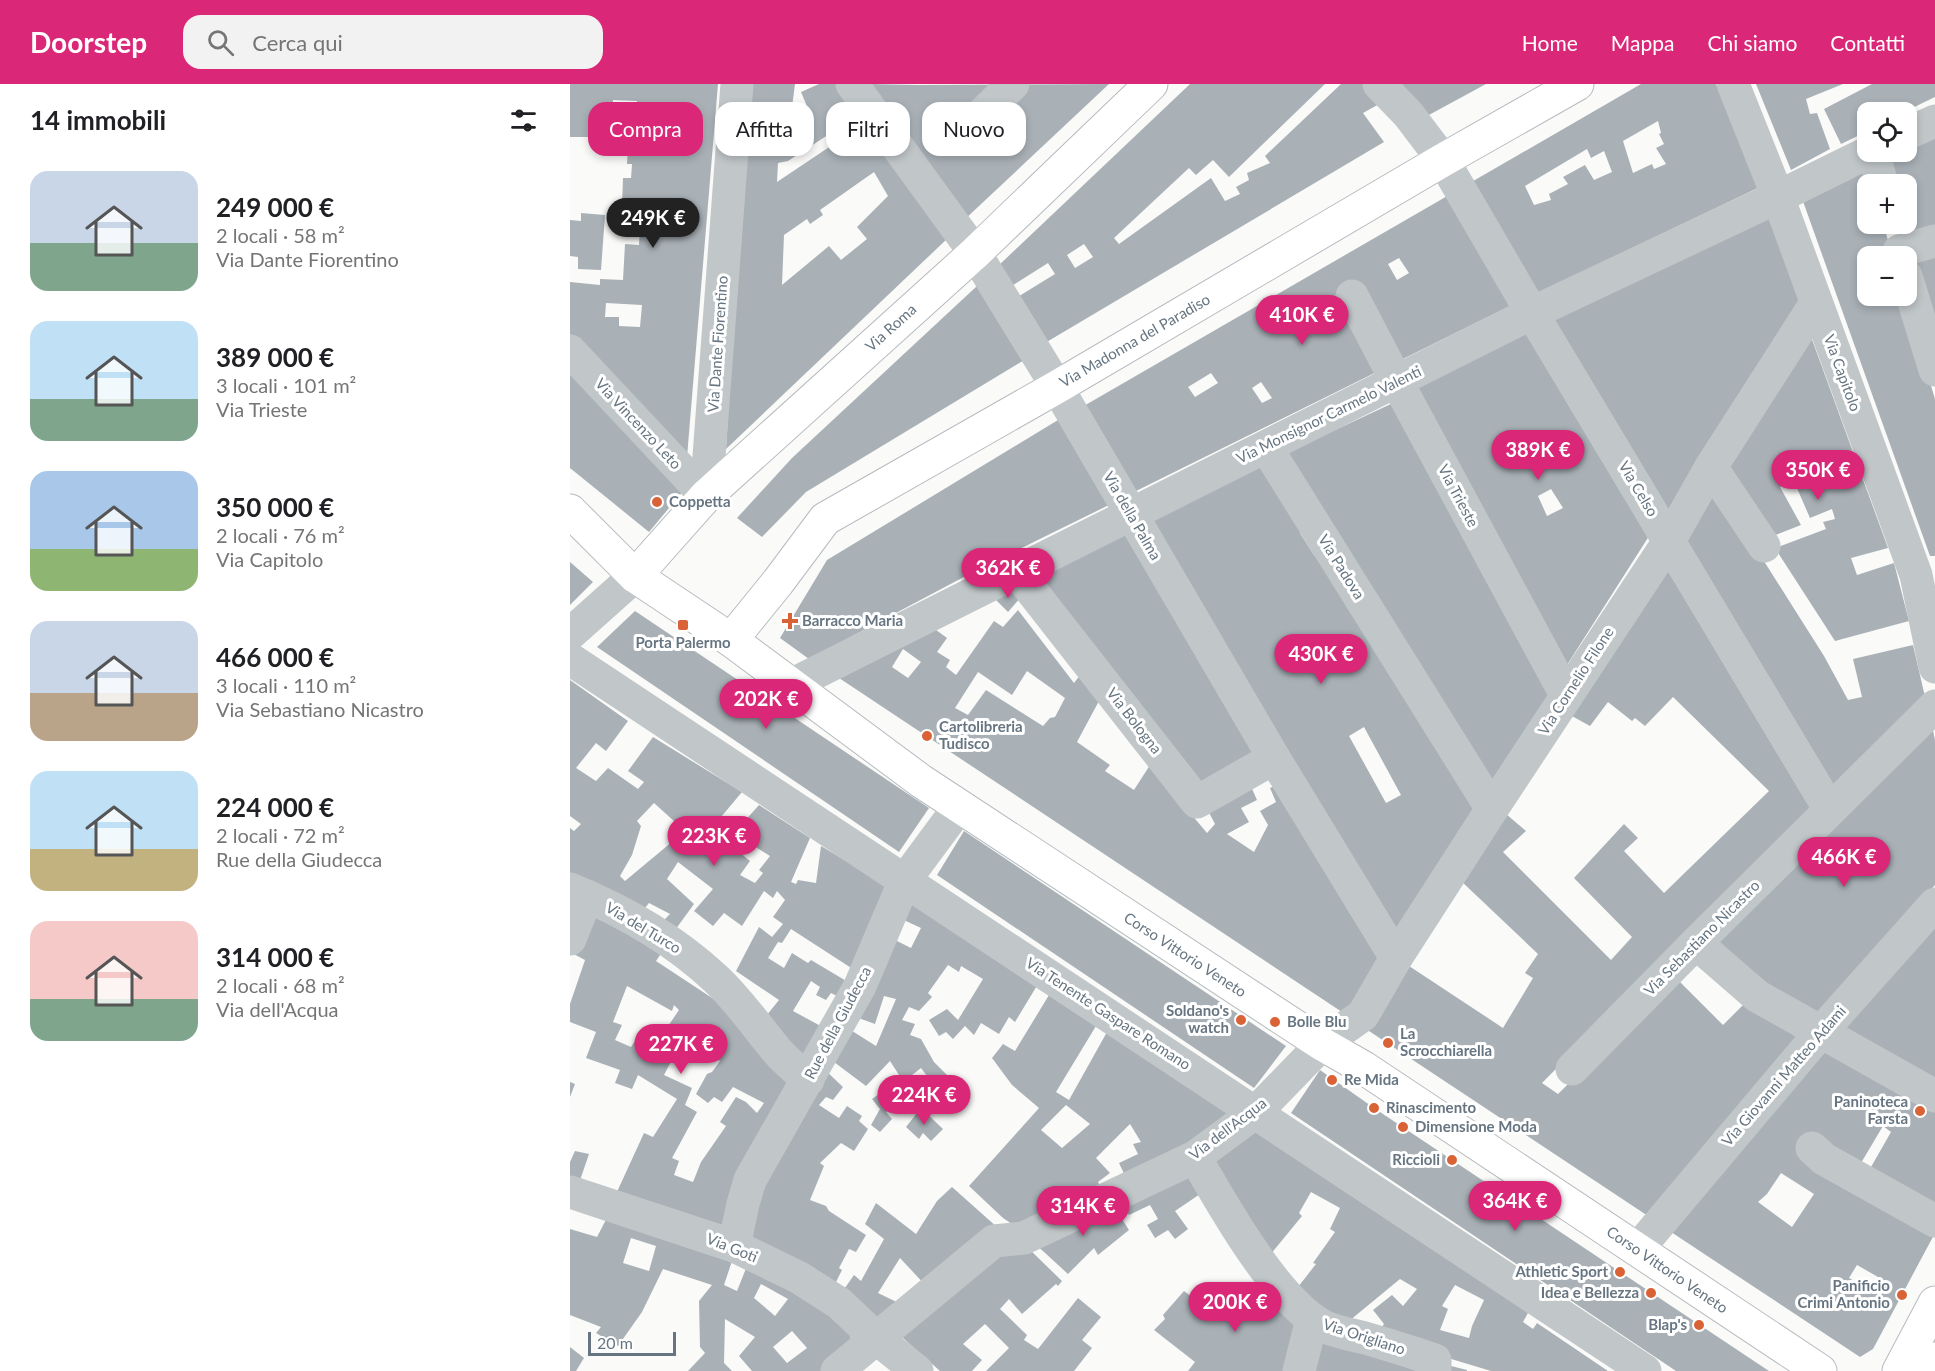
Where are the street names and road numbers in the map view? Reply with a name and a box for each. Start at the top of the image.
street label: Via Dante Fiorentino [703,275,731,413]
street label: Via Madonna del Paradiso [1056,290,1213,391]
street label: Via Roma [861,300,919,355]
street label: Via Capitolo [1821,332,1865,414]
street label: Via Monsignor Carmelo Valenti [1233,361,1424,467]
street label: Via Vincenzo Leto [592,374,685,473]
street label: Via Celso [1615,458,1662,519]
street label: Via Trieste [1435,461,1483,530]
street label: Via della Palma [1100,468,1165,563]
street label: Via Padova [1315,531,1369,602]
street label: Via Cornelio Filone [1534,623,1617,738]
street label: Via Bologna [1103,684,1166,757]
street label: Via Sebastiano Nicastro [1640,876,1763,999]
street label: Via del Turco [603,898,684,957]
street label: Corso Vittorio Veneto [1121,908,1250,1001]
street label: Via Tenente Gaspare Romano [1023,953,1194,1073]
street label: Rue della Giudecca [800,963,874,1082]
street label: Via Giovanni Matteo Adami [1717,1002,1849,1149]
street label: Via dell'Acqua [1185,1093,1270,1163]
street label: Corso Vittorio Veneto [1603,1222,1732,1316]
street label: Via Goti [704,1229,761,1265]
street label: Via Origliano [1321,1314,1408,1358]

